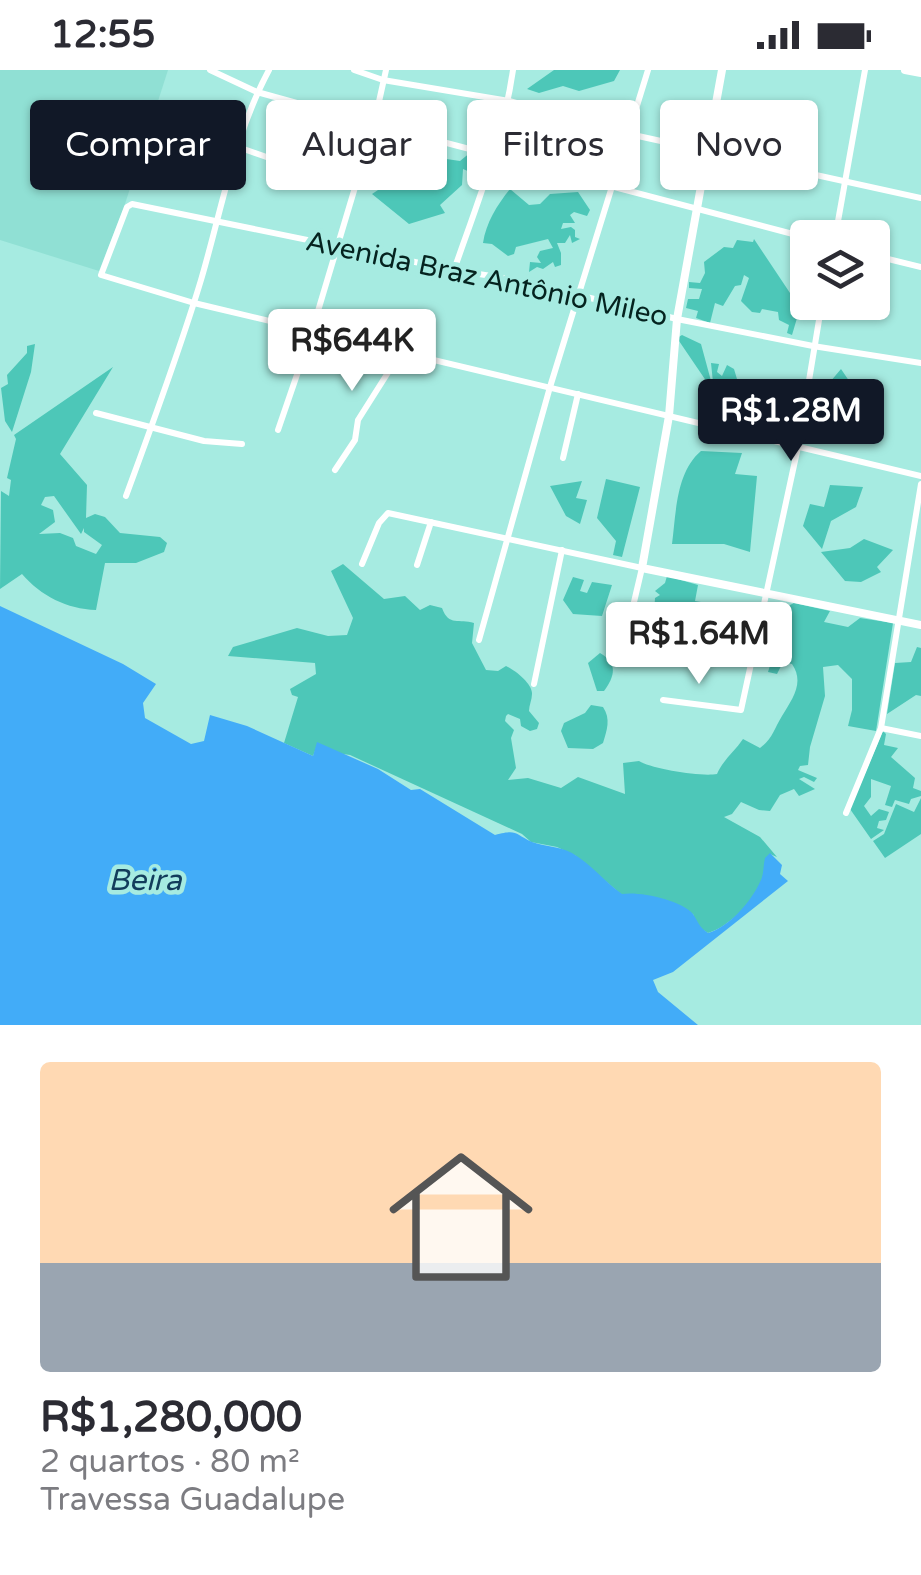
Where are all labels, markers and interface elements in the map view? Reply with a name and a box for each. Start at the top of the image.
text: 12:55 [50,12,155,58]
chip: Comprar [30,100,246,190]
chip: Alugar [266,100,447,190]
chip: Filtros [467,100,640,190]
chip: Novo [660,100,818,190]
map controls [790,220,890,320]
button: layers [790,220,890,320]
street label: Avenida Braz Antônio Mileo [303,224,671,334]
pin: R$644K [271,309,433,394]
text: R$644K [290,322,414,360]
pin: R$1.28M [699,379,883,464]
text: R$1.28M [720,392,862,430]
pin: R$1.64M [607,602,791,687]
text: R$1.64M [628,615,770,653]
water label: Beira [108,862,183,899]
icon: home [371,1127,551,1307]
text: R$1,280,000 [40,1392,302,1443]
text: 2 quartos · 80 m² [40,1443,300,1481]
text: Travessa Guadalupe [40,1481,345,1519]

